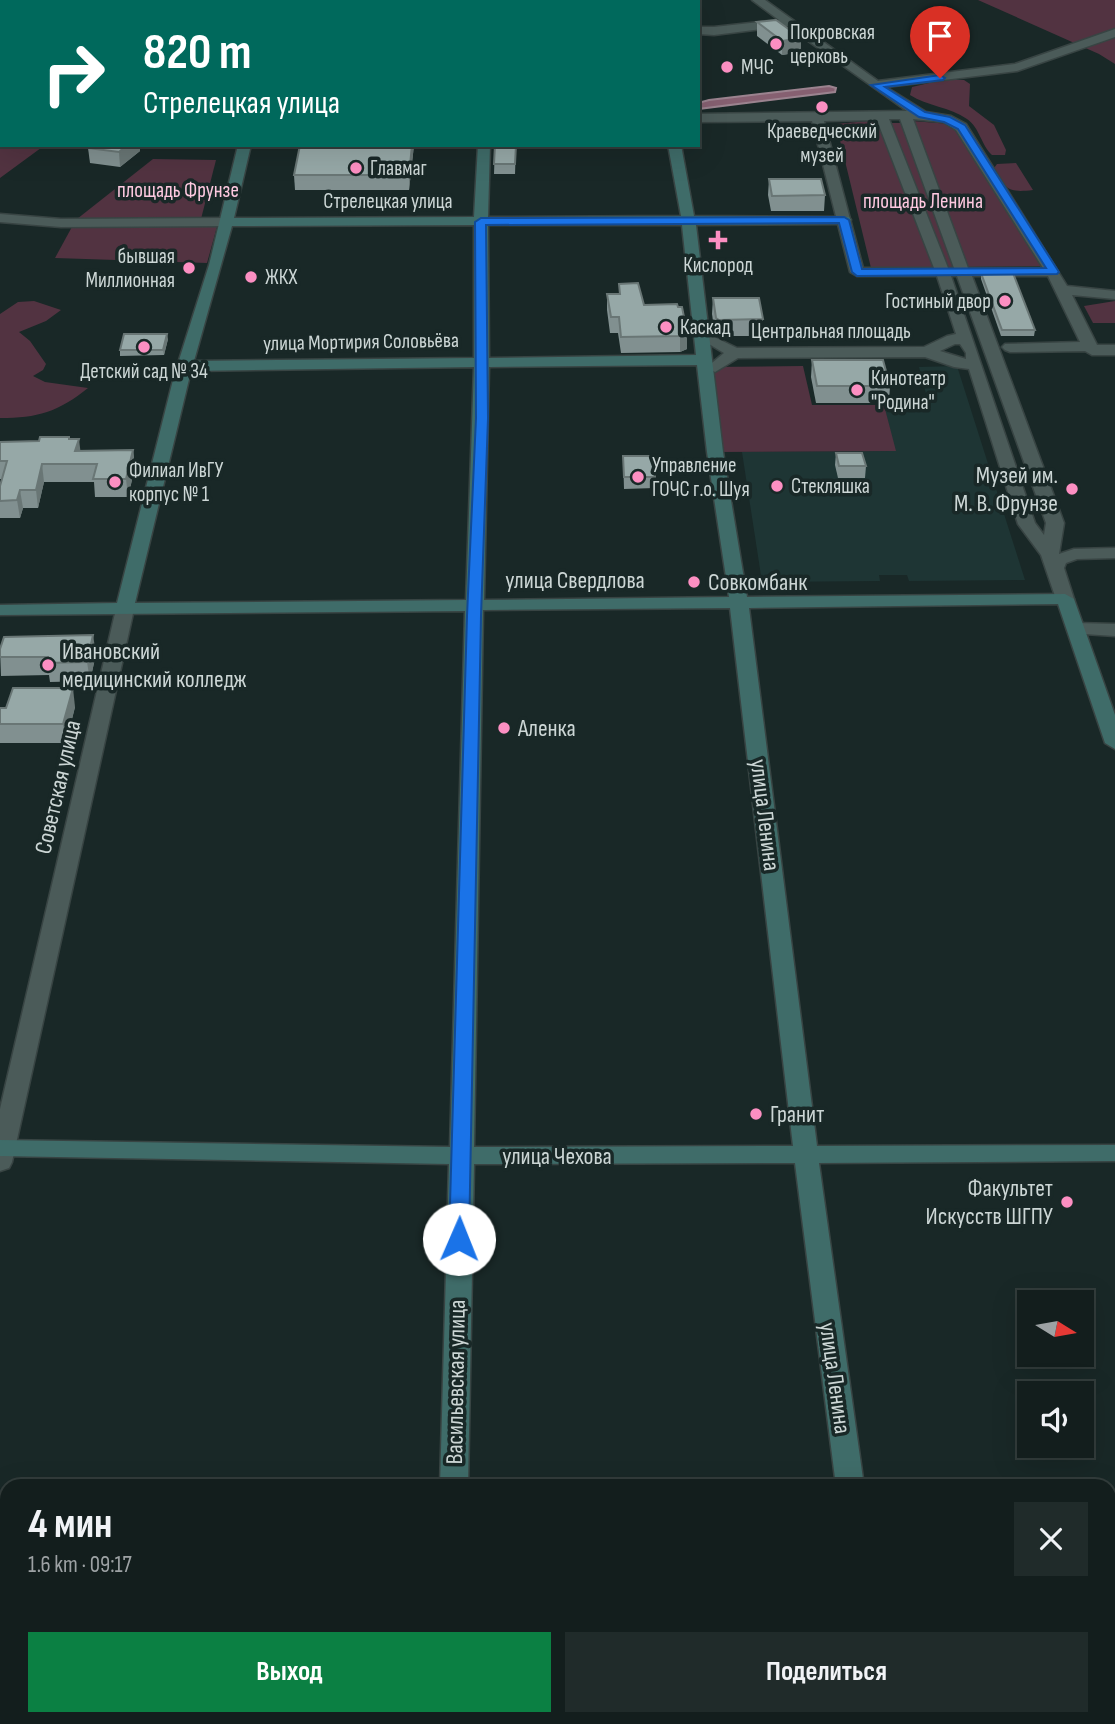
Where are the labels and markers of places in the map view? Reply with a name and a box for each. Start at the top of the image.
pin [910,6,970,78]
place label: Покровская церковь [790,20,875,69]
marker: Покровская церковь [768,36,784,52]
place label: МЧС [741,55,774,80]
marker: МЧС [719,59,735,75]
marker: Краеведческий музей [814,99,830,115]
place label: Краеведческий музей [767,119,877,168]
place label: Главмаг [370,156,427,181]
marker: Главмаг [348,160,364,176]
marker: Кислород [708,230,728,250]
place label: бывшая Миллионная [85,244,175,293]
place label: Кислород [683,253,753,278]
marker: бывшая Миллионная [181,260,197,276]
place label: ЖКХ [265,265,297,290]
marker: ЖКХ [243,269,259,285]
place label: Гостиный двор [885,289,991,314]
marker: Гостиный двор [997,293,1013,309]
place label: Каскад [680,315,731,340]
marker: Каскад [658,319,674,335]
marker: Детский сад № 34 [136,339,152,355]
place label: Детский сад № 34 [80,359,208,384]
place label: Кинотеатр "Родина" [871,366,946,415]
marker: Кинотеатр "Родина" [849,382,865,398]
place label: Управление ГОЧС г.о. Шуя [652,453,750,502]
place label: Филиал ИвГУ корпус № 1 [129,458,223,507]
place label: Музей им. М. В. Фрунзе [954,461,1058,518]
marker: Управление ГОЧС г.о. Шуя [630,469,646,485]
marker: Филиал ИвГУ корпус № 1 [107,474,123,490]
place label: Стекляшка [791,474,870,499]
marker: Стекляшка [769,478,785,494]
marker: Музей им. М. В. Фрунзе [1064,481,1080,497]
place label: Совкомбанк [708,568,808,597]
marker: Совкомбанк [686,574,702,590]
place label: Ивановский медицинский колледж [62,637,247,694]
marker: Ивановский медицинский колледж [40,657,56,673]
place label: Аленка [517,714,576,743]
marker: Аленка [496,720,512,736]
place label: Гранит [770,1100,824,1129]
marker: Гранит [748,1106,764,1122]
place label: Факультет Искусств ШГПУ [926,1174,1053,1231]
marker: Факультет Искусств ШГПУ [1059,1194,1075,1210]

